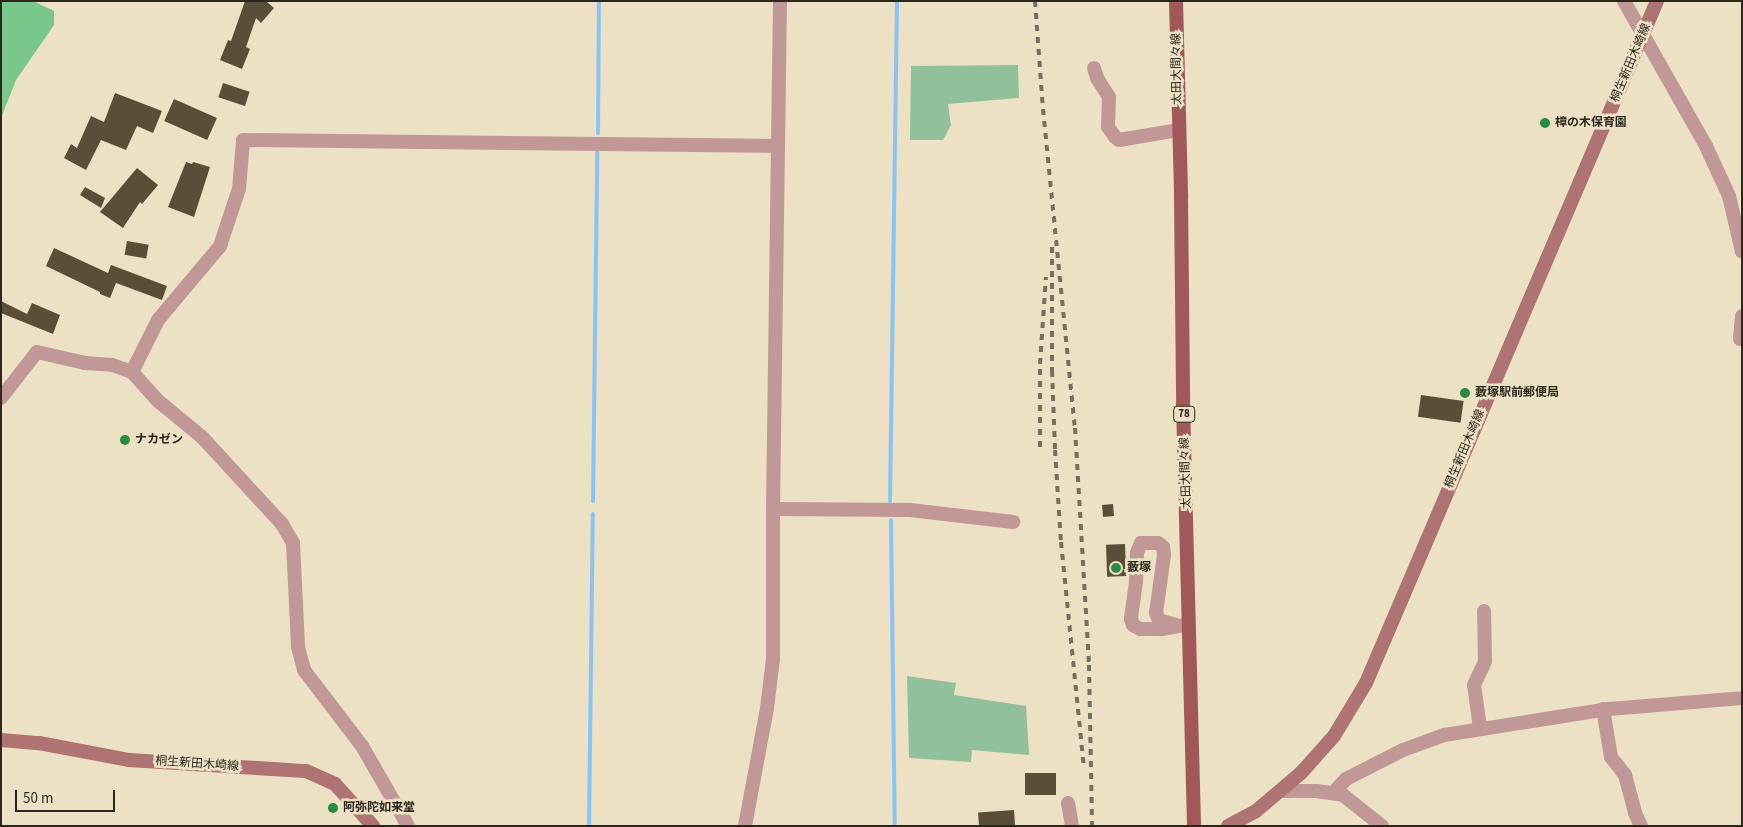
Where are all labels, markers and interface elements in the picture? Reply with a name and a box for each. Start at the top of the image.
street label: 桐生新田木崎線 [1608,22,1654,104]
street label: 太田大間々線 [1169,33,1185,105]
place label: 樟の木保育園 [1555,116,1627,130]
marker: 樟の木保育園 [1539,117,1551,129]
place label: 藪塚駅前郵便局 [1475,386,1559,400]
marker: 藪塚駅前郵便局 [1459,387,1471,399]
road number: 78 [1173,406,1195,422]
street label: 桐生新田木崎線 [1442,408,1488,490]
place label: ナカゼン [135,433,183,447]
marker: ナカゼン [119,434,131,446]
street label: 太田大間々線 [1178,437,1194,509]
marker: 藪塚 [1109,561,1123,575]
place label: 藪塚 [1127,561,1151,575]
street label: 桐生新田木崎線 [155,754,239,774]
scale bar [18,780,118,812]
text: 50 m [23,788,53,809]
place label: 阿弥陀如来堂 [343,801,415,815]
marker: 阿弥陀如来堂 [327,802,339,814]

